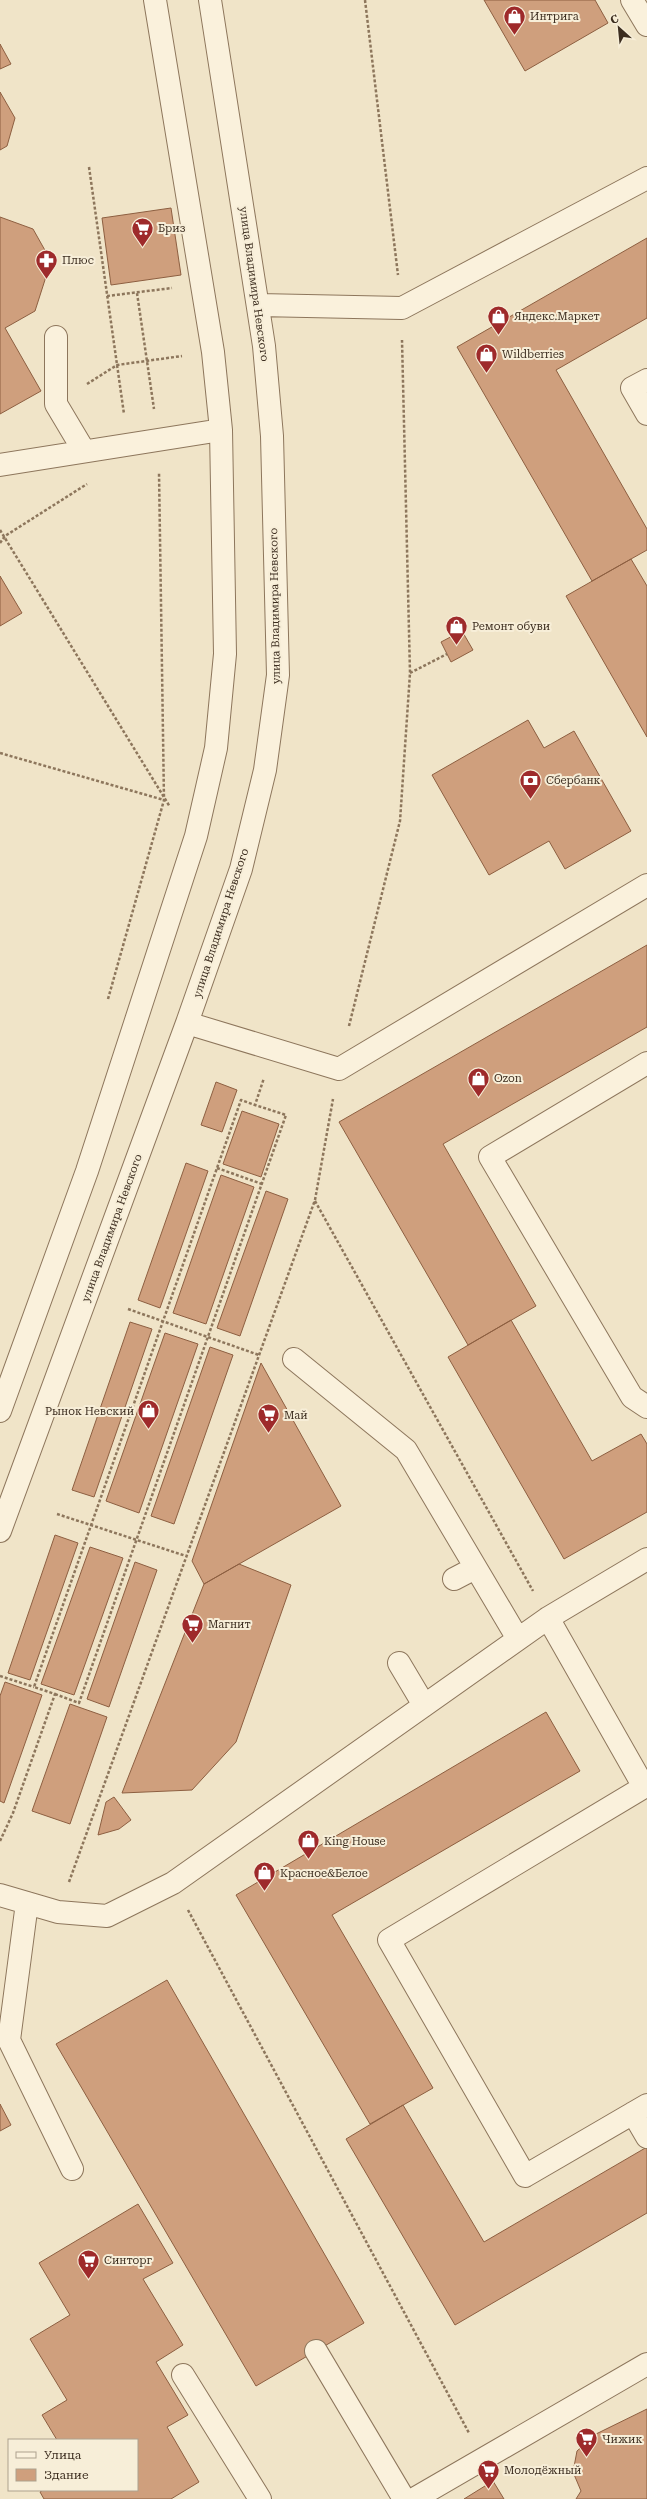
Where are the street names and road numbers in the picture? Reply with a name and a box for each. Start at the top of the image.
street label: улица Владимира Невского [237,206,271,363]
street label: улица Владимира Невского [267,528,283,684]
street label: улица Владимира Невского [191,846,251,999]
street label: улица Владимира Невского [79,1152,145,1304]

